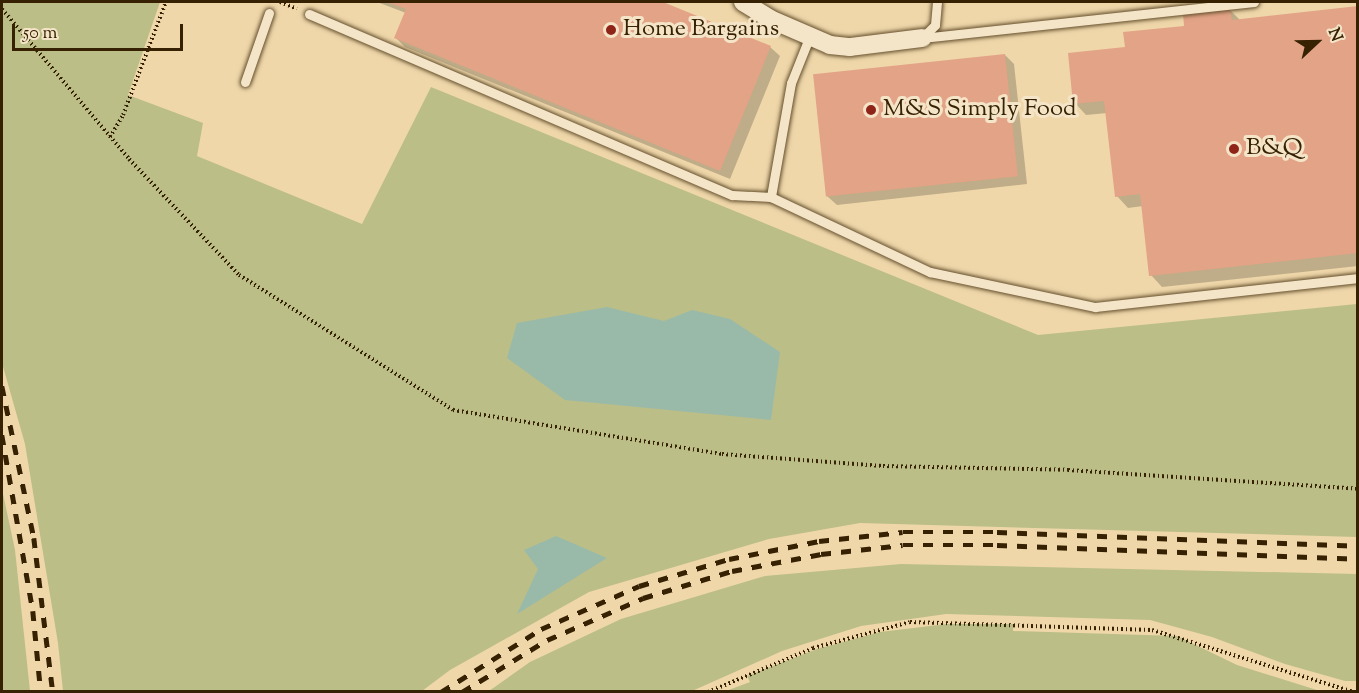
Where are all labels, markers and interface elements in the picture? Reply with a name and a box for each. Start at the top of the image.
scale bar [15,12,186,50]
north arrow [1287,12,1347,72]
place label: Home Bargains [623,16,779,44]
text: 50 m [23,21,57,47]
marker: Home Bargains [604,23,618,37]
text: N [1321,25,1347,45]
place label: M&S Simply Food [883,96,1077,124]
marker: M&S Simply Food [864,103,878,117]
place label: B&Q [1246,135,1303,163]
marker: B&Q [1227,142,1241,156]

